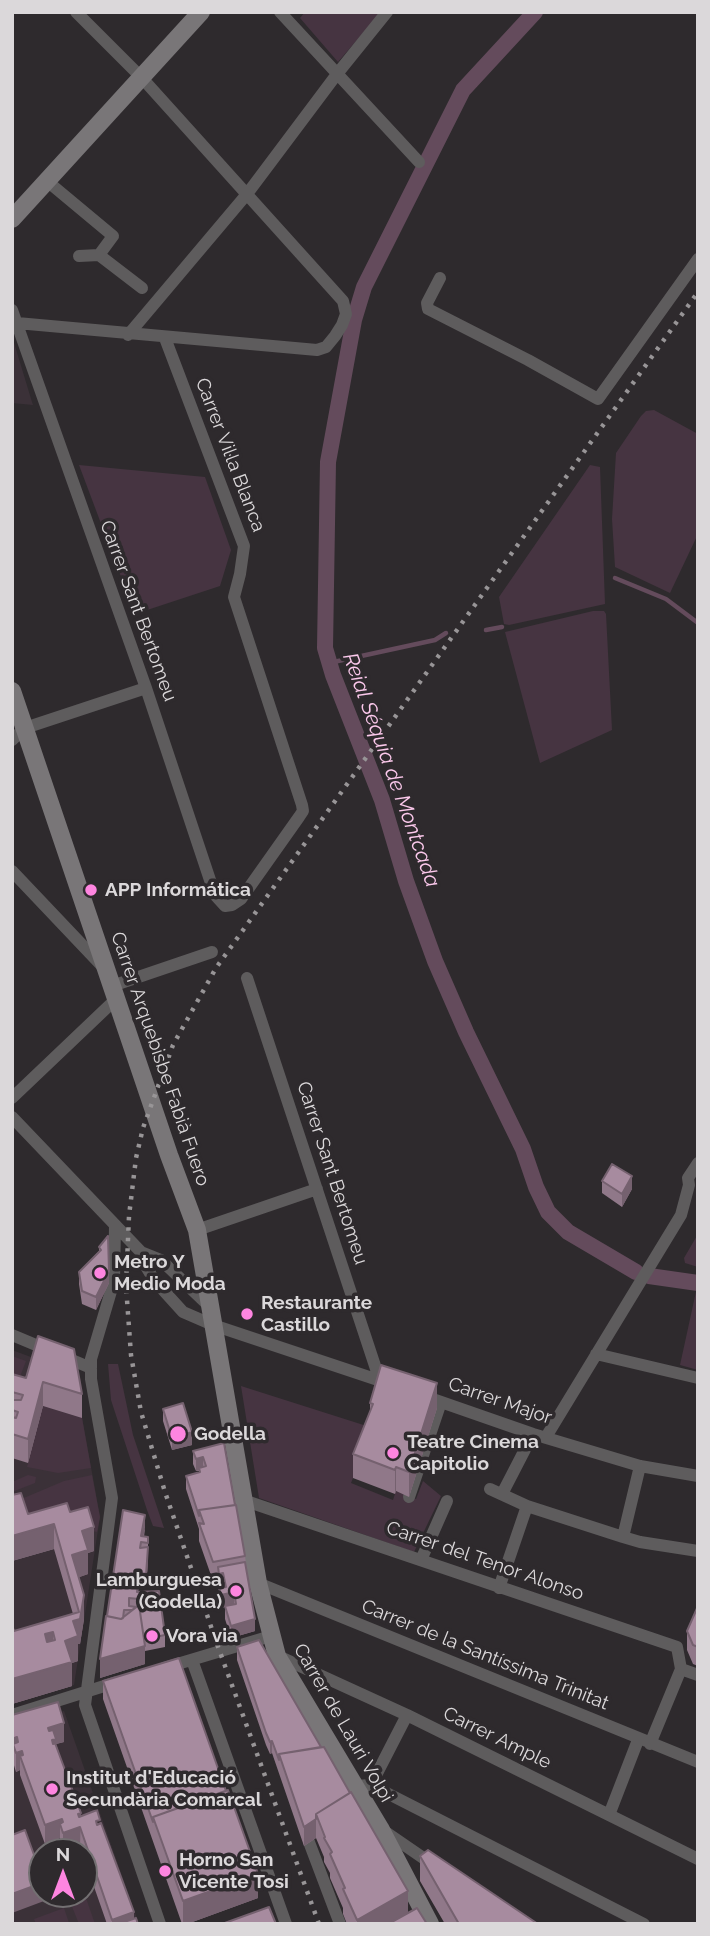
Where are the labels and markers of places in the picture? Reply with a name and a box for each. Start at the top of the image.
place label: APP Informática [105,879,251,901]
marker: APP Informática [83,882,99,898]
place label: Metro Y Medio Moda [114,1251,226,1295]
marker: Metro Y Medio Moda [92,1265,108,1281]
place label: Restaurante Castillo [261,1292,372,1336]
marker: Restaurante Castillo [239,1306,255,1322]
place label: Godella [194,1423,266,1445]
marker: Godella [168,1424,188,1444]
place label: Teatre Cinema Capitolio [407,1431,539,1475]
marker: Teatre Cinema Capitolio [385,1445,401,1461]
place label: Lamburguesa (Godella) [96,1569,222,1613]
marker: Lamburguesa (Godella) [228,1583,244,1599]
place label: Vora via [166,1625,238,1647]
marker: Vora via [144,1628,160,1644]
place label: Institut d'Educació Secundària Comarcal [66,1767,262,1811]
marker: Institut d'Educació Secundària Comarcal [44,1781,60,1797]
place label: Horno San Vicente Tosi [179,1849,289,1893]
marker: Horno San Vicente Tosi [157,1863,173,1879]

